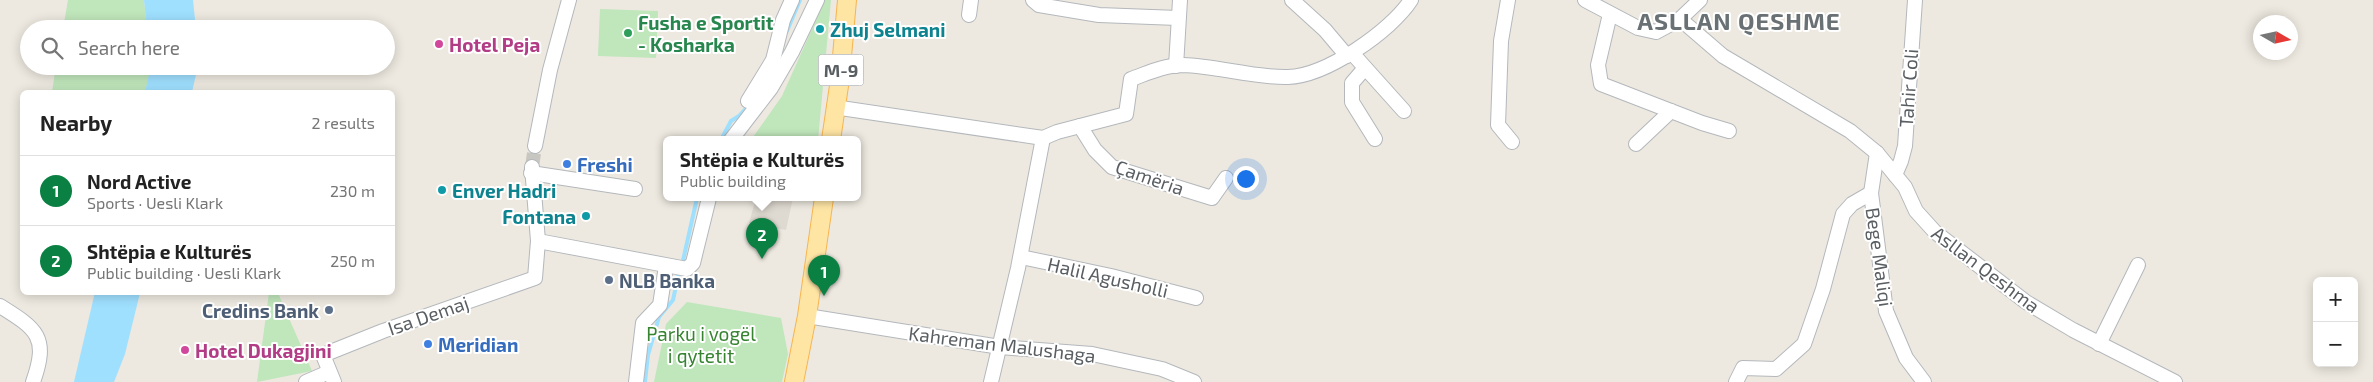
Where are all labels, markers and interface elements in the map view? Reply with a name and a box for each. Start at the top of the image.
district label: ASLLAN QESHME [1637,6,1841,36]
place label: Fusha e Sportit - Kosharka [638,11,774,56]
north arrow [2253,15,2298,60]
place label: Zhuj Selmani [830,18,946,41]
search box [20,20,395,75]
marker: Zhuj Selmani [814,23,826,35]
marker: Fusha e Sportit - Kosharka [622,27,634,39]
place label: Hotel Peja [449,33,540,56]
icon: search [38,34,66,62]
text: Search here [78,36,180,59]
marker: Hotel Peja [433,38,445,50]
street label: Tahir Coli [1894,48,1922,128]
road number: M-9 [818,54,864,86]
text: Nearby [40,110,112,135]
text: 2 results [312,113,375,132]
popup [663,136,861,201]
text: Shtëpia e Kulturës [680,148,844,171]
place label: Freshi [577,153,633,176]
street label: Çamëria [1112,155,1187,200]
marker: Freshi [561,158,573,170]
your location [1233,166,1259,192]
text: Nord Active [87,170,191,193]
text: Public building [680,171,786,190]
place label: Enver Hadri [452,179,556,202]
text: 1 [53,181,59,200]
text: 230 m [330,181,375,200]
marker: Enver Hadri [436,184,448,196]
text: Sports · Uesli Klark [87,193,223,212]
place label: Fontana [502,205,576,228]
street label: Bege Maliqi [1862,206,1898,308]
marker: Fontana [580,210,592,222]
pin: 2 [746,218,778,259]
street label: Asllan Qeshma [1928,221,2044,317]
text: Shtëpia e Kulturës [87,240,251,263]
text: 2 [51,251,61,270]
text: 250 m [330,251,375,270]
street label: Halil Agusholli [1045,252,1171,302]
pin: 1 [808,255,840,296]
text: Public building · Uesli Klark [87,263,281,282]
place label: NLB Banka [619,269,715,292]
marker: NLB Banka [603,274,615,286]
map controls [2313,277,2358,367]
button: + [2313,277,2358,322]
street label: Isa Demaj [385,290,471,340]
place label: Credins Bank [202,299,319,322]
marker: Credins Bank [323,304,335,316]
street label: Kahreman Malushaga [907,321,1097,367]
park label: Parku i vogël i qytetit [646,322,756,367]
button: − [2313,322,2358,367]
place label: Meridian [438,333,518,356]
marker: Meridian [422,338,434,350]
place label: Hotel Dukagjini [195,339,332,362]
marker: Hotel Dukagjini [179,344,191,356]

